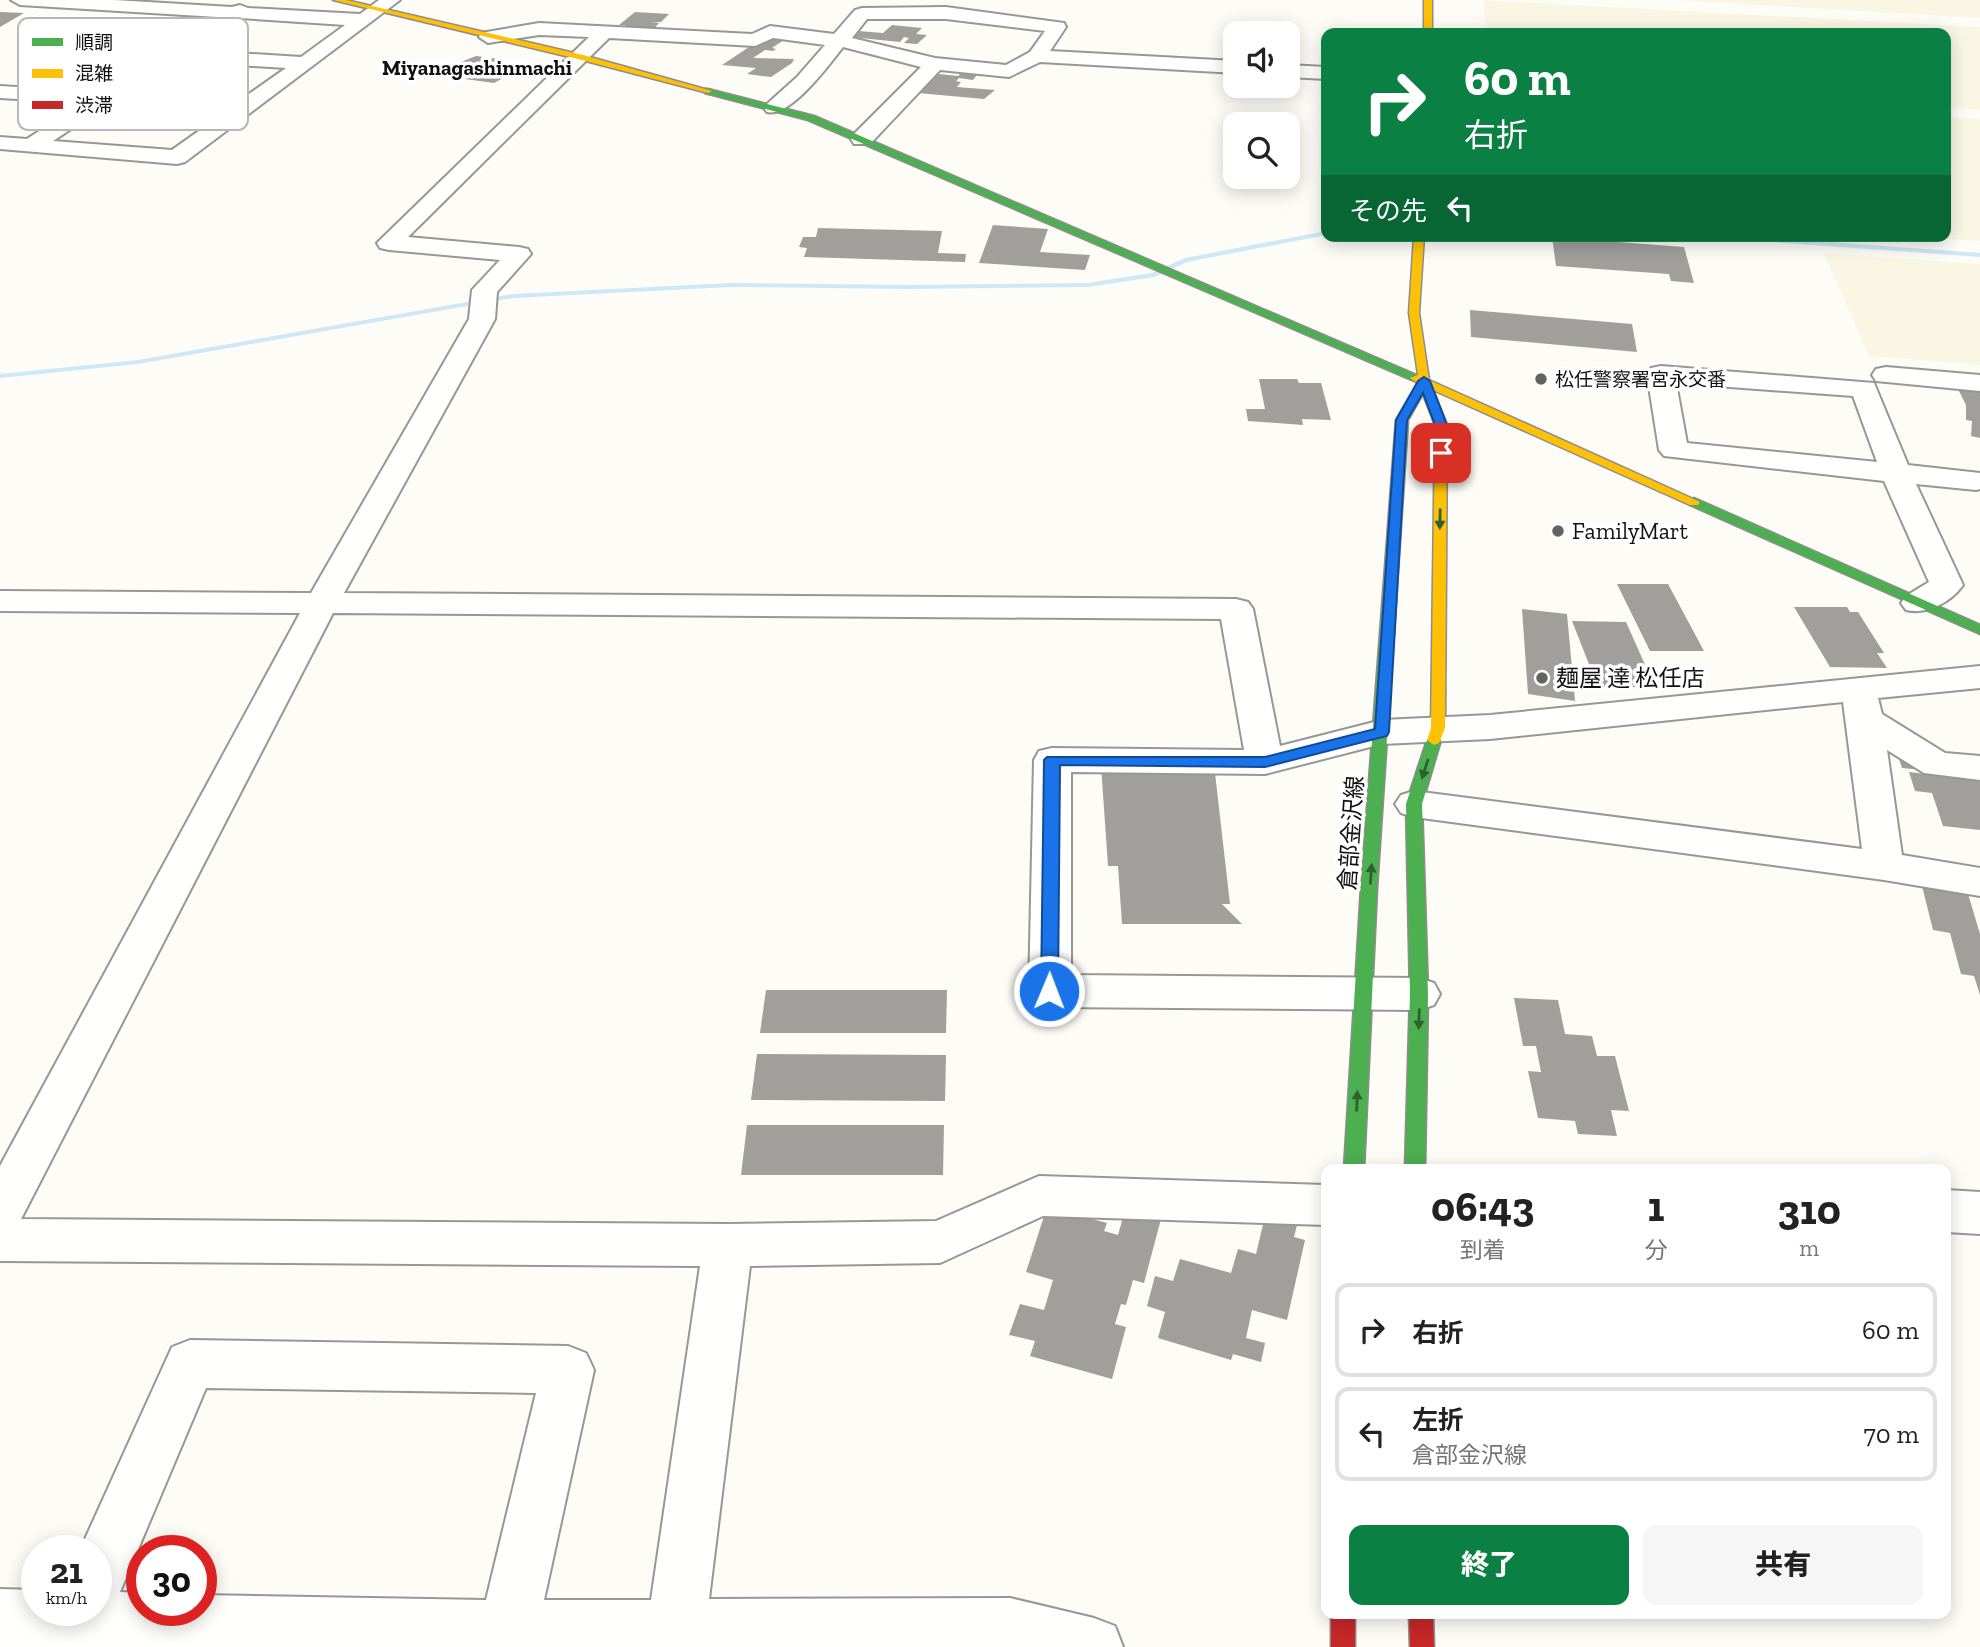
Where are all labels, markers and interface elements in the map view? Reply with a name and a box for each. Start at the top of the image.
legend [18,18,248,130]
map controls [1223,21,1300,189]
button: sound [1223,21,1300,98]
text: 順調 [75,31,113,54]
text: 60 m [1464,49,1571,108]
district label: Miyanagashinmachi [382,55,572,80]
icon: right [1349,56,1440,147]
text: 混雑 [75,62,113,85]
text: 渋滞 [75,94,113,117]
button: search [1223,112,1300,189]
text: 右折 [1464,116,1528,154]
icon: left [1441,189,1479,227]
text: その先 [1349,195,1427,227]
place label: 松任警察署宮永交番 [1555,368,1726,391]
marker: 松任警察署宮永交番 [1533,371,1549,387]
pin [1411,423,1471,483]
icon: arrive [1422,434,1460,472]
one-way arrow [1434,508,1446,530]
place label: FamilyMart [1572,517,1689,545]
marker: FamilyMart [1550,523,1566,539]
place label: 麺屋 達 松任店 [1556,664,1704,692]
marker: 麺屋 達 松任店 [1534,670,1550,686]
one-way arrow [1420,759,1430,780]
street label: 倉部金沢線 [1333,775,1369,891]
one-way arrow [1366,863,1377,885]
position arrow [1012,954,1086,1028]
one-way arrow [1413,1009,1424,1031]
one-way arrow [1352,1090,1363,1112]
text: 06:43 [1431,1181,1534,1232]
text: 1 [1647,1181,1664,1232]
text: 310 [1777,1184,1841,1235]
text: m [1799,1234,1819,1262]
text: 到着 [1460,1236,1506,1264]
text: 分 [1644,1236,1667,1264]
icon: right [1353,1311,1391,1349]
text: 60 m [1862,1314,1919,1346]
text: 右折 [1412,1317,1464,1349]
text: 左折 [1412,1404,1464,1436]
icon: left [1353,1415,1391,1453]
text: 70 m [1863,1418,1919,1450]
text: 倉部金沢線 [1412,1441,1527,1469]
button: 終了 [1349,1525,1629,1605]
button: 共有 [1643,1525,1923,1605]
speed limit sign: 30 [126,1535,217,1626]
text: 21 [50,1550,83,1592]
text: km/h [46,1587,87,1609]

